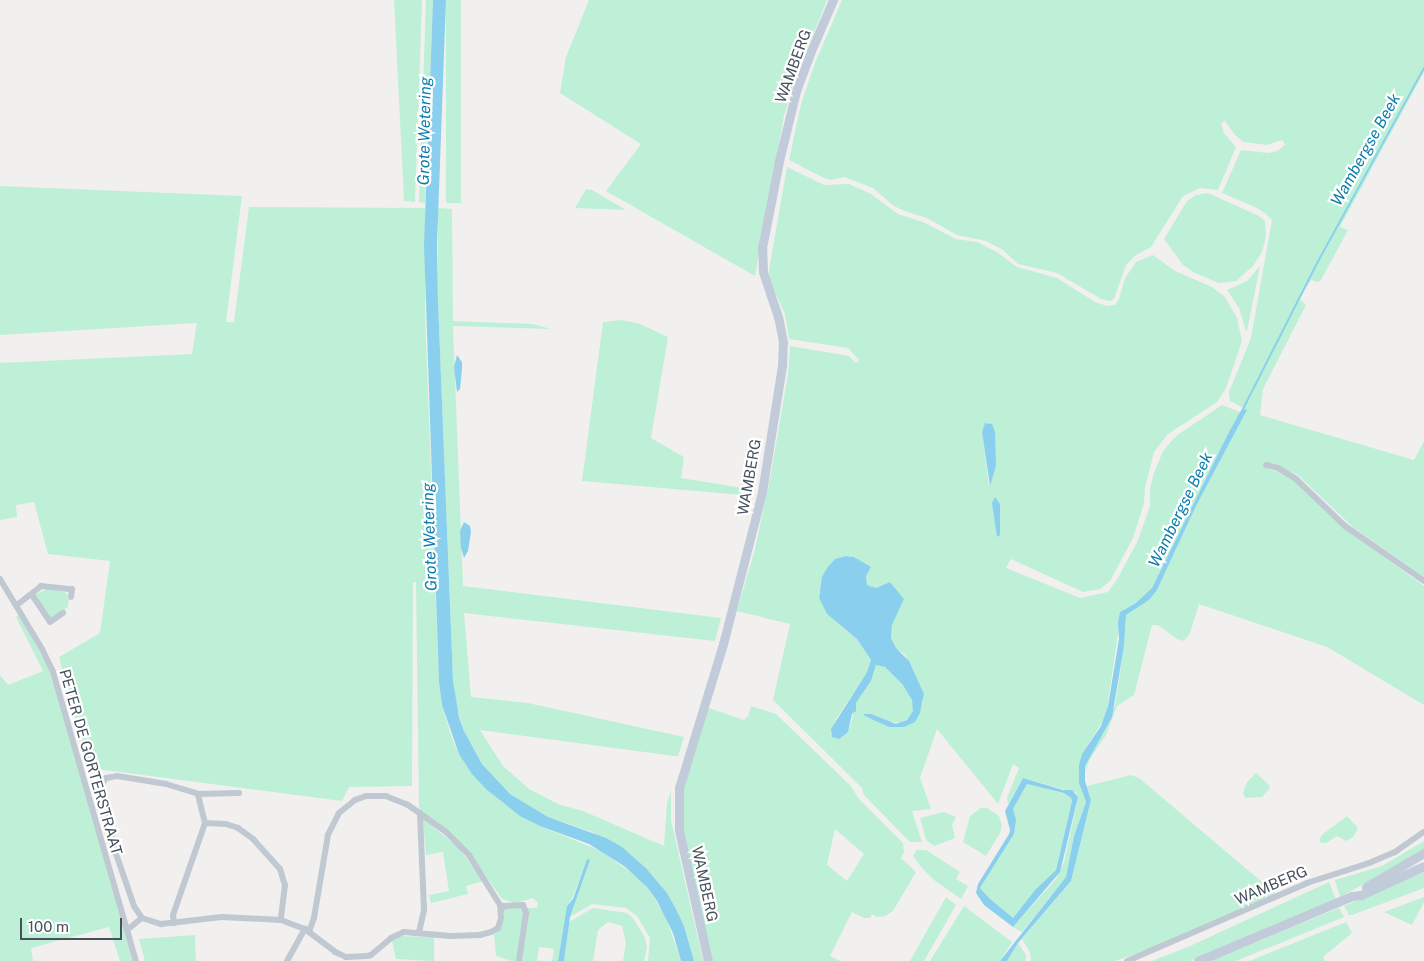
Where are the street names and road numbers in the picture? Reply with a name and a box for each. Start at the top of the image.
street label: WAMBERG [771,27,815,105]
street label: WAMBERG [733,437,765,517]
street label: PETER DE GORTERSTRAAT [56,667,126,857]
street label: WAMBERG [688,844,722,924]
street label: WAMBERG [1232,862,1310,908]

